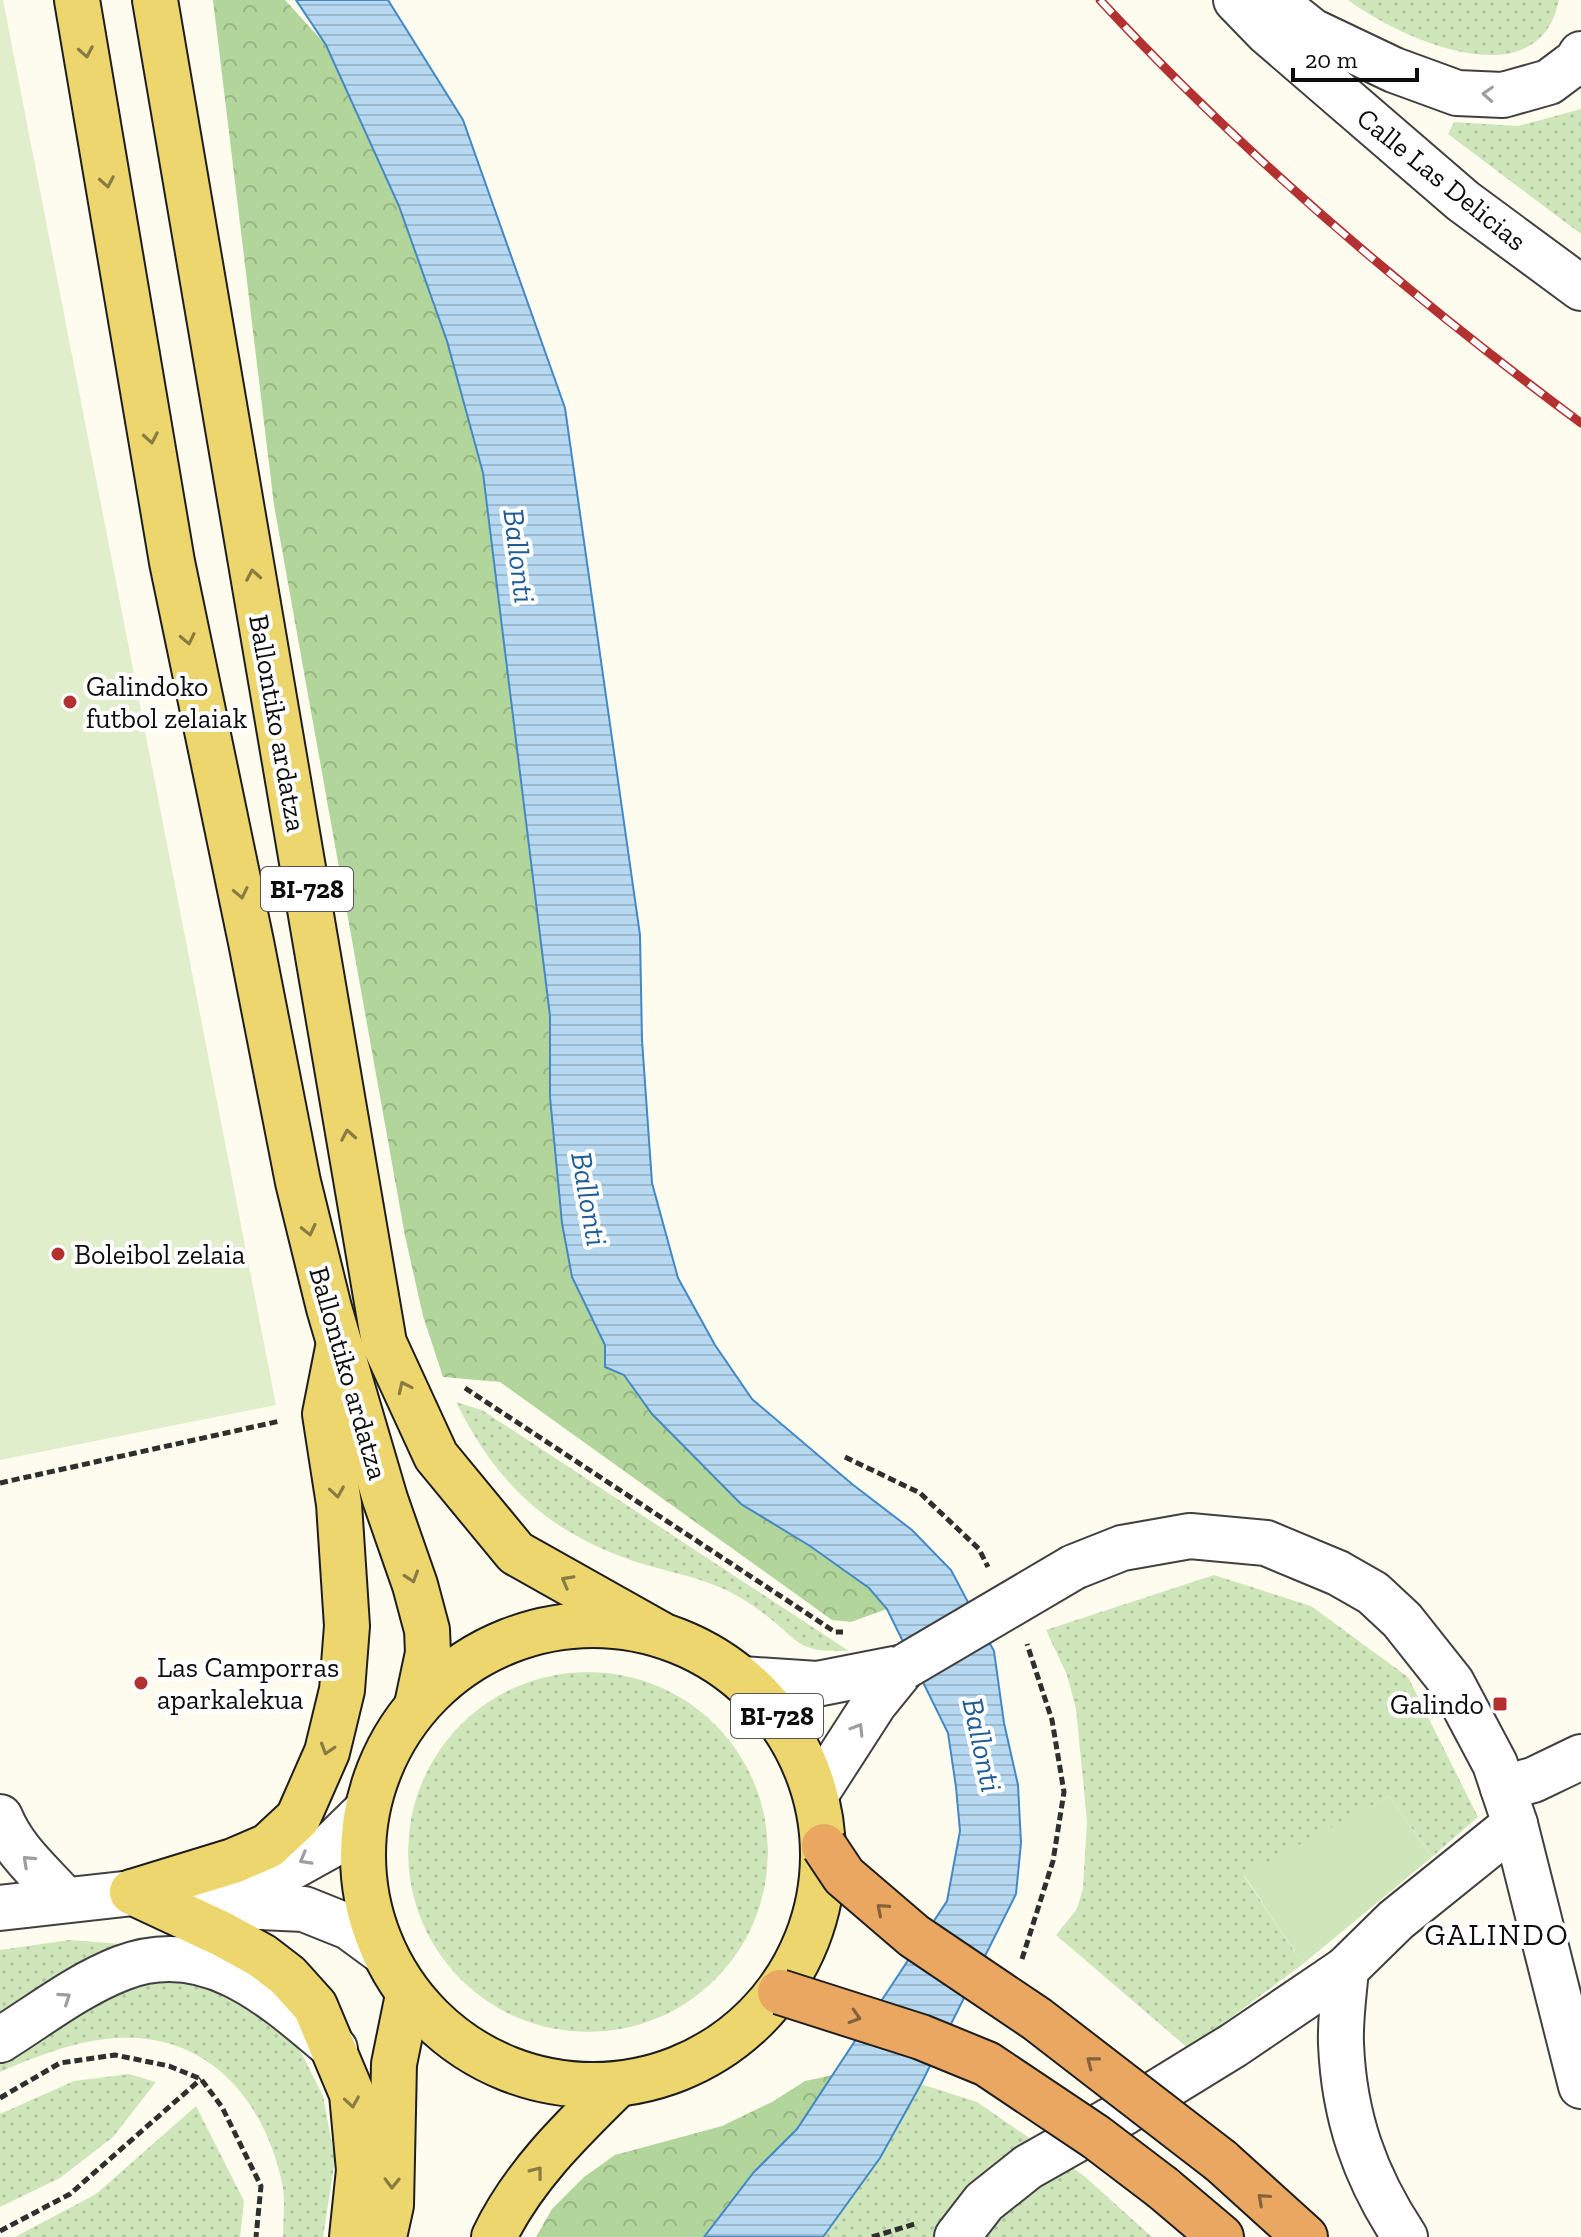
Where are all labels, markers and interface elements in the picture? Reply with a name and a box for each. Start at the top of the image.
scale bar [1293,32,1417,82]
text: 20 m [1305,45,1358,74]
one-way arrow [76,46,93,59]
one-way arrow [1481,86,1494,103]
street label: Calle Las Delicias [1350,101,1533,258]
one-way arrow [98,175,115,188]
one-way arrow [142,431,159,445]
water label: Ballonti [495,507,543,605]
one-way arrow [246,568,263,582]
street label: Ballontiko ardatza [242,612,313,835]
one-way arrow [179,631,196,645]
place label: Galindoko futbol zelaiak [86,670,248,735]
marker: Galindoko futbol zelaiak [61,693,79,711]
road number: BI-728 [261,867,353,911]
one-way arrow [232,886,249,900]
one-way arrow [341,1128,358,1142]
water label: Ballonti [563,1149,615,1249]
one-way arrow [300,1223,317,1237]
place label: Boleibol zelaia [74,1238,246,1271]
marker: Boleibol zelaia [49,1245,67,1263]
street label: Ballontiko ardatza [302,1263,395,1484]
one-way arrow [398,1381,414,1396]
one-way arrow [328,1485,345,1498]
one-way arrow [403,1570,419,1584]
one-way arrow [561,1576,576,1591]
place label: Las Camporras aparkalekua [157,1651,339,1716]
marker: Las Camporras aparkalekua [132,1674,150,1692]
place label: Galindo [1390,1688,1484,1721]
road number: BI-728 [731,1694,823,1738]
water label: Ballonti [954,1695,1010,1795]
marker: Galindo [1491,1695,1509,1713]
one-way arrow [848,1723,863,1738]
one-way arrow [320,1741,336,1755]
one-way arrow [299,1850,314,1865]
one-way arrow [23,1855,37,1870]
one-way arrow [877,1904,892,1919]
district label: GALINDO [1424,1917,1570,1953]
one-way arrow [57,1992,71,2007]
one-way arrow [847,2008,861,2024]
one-way arrow [1086,2058,1101,2072]
one-way arrow [342,2095,359,2109]
one-way arrow [527,2167,542,2181]
one-way arrow [383,2177,400,2190]
one-way arrow [1258,2194,1273,2208]

